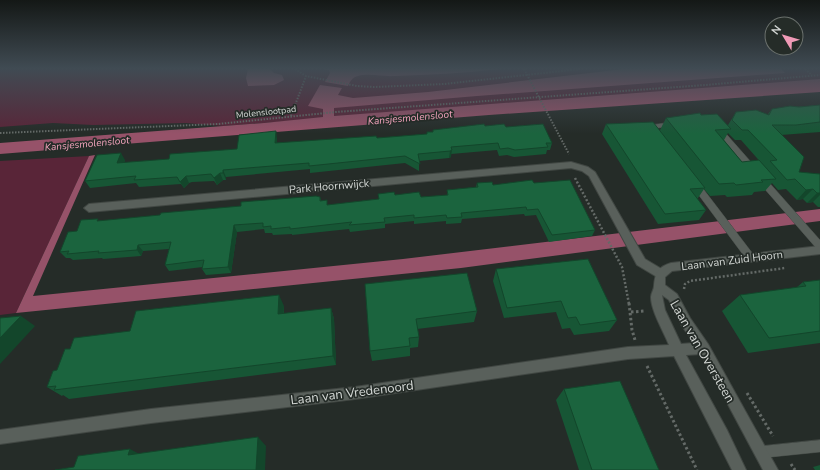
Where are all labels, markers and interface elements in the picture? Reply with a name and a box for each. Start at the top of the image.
north arrow [764,16,804,56]
text: N [768,22,785,38]
street label: Molenslootpad [235,103,297,121]
water label: Kansjesmolensloot [367,107,453,129]
water label: Kansjesmolensloot [44,133,130,155]
street label: Park Hoornwijck [288,175,370,197]
street label: Laan van Zuid Hoorn [680,247,784,274]
street label: Laan van Oversteen [665,297,739,406]
street label: Laan van Vredenoord [290,377,415,409]

